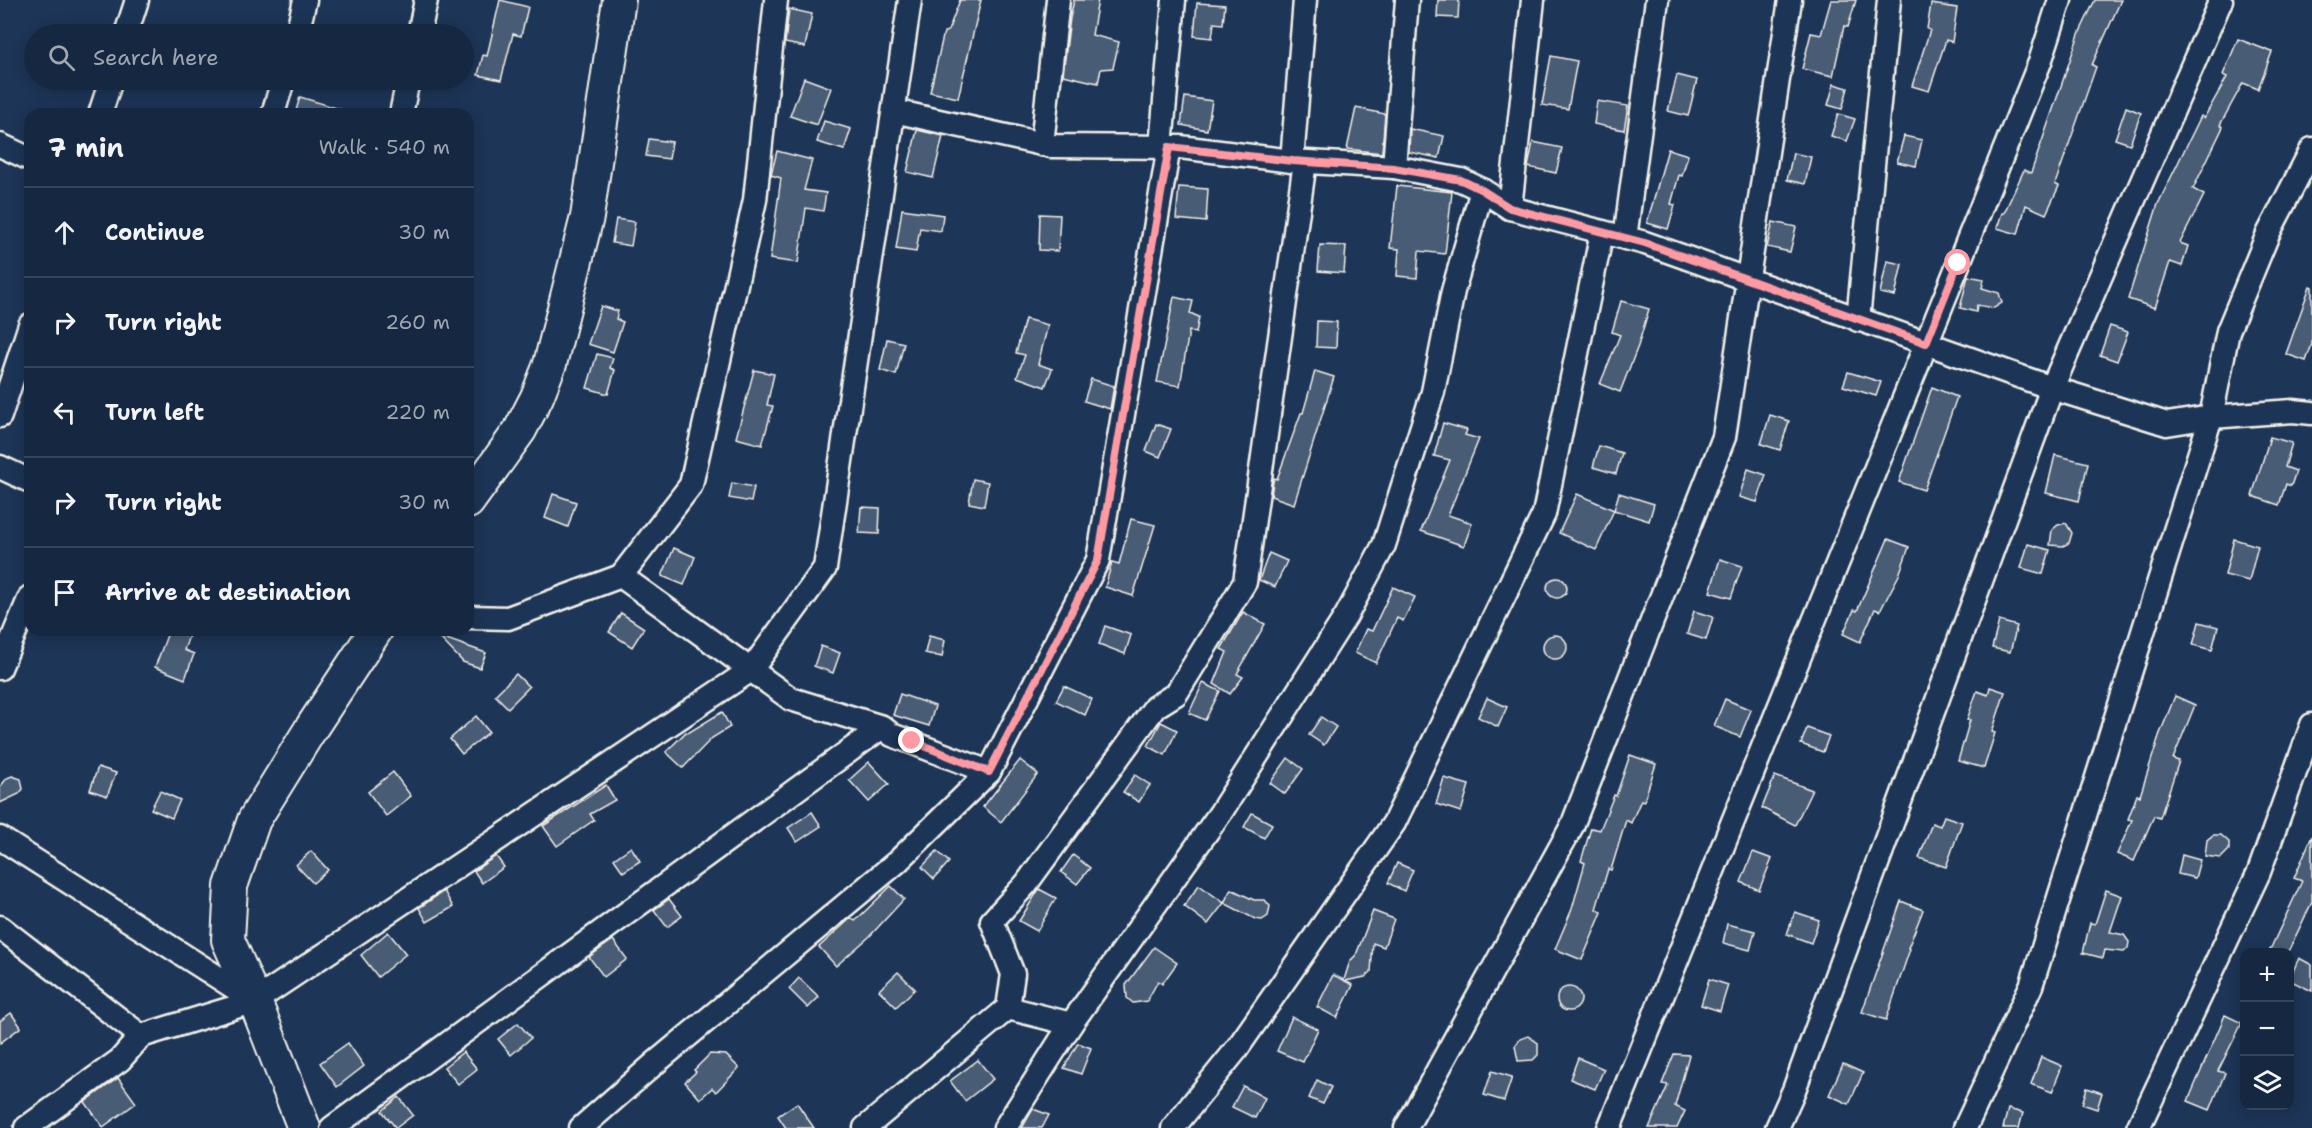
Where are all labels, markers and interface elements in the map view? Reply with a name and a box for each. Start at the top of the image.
search box [24,24,474,90]
icon: search [45,41,78,74]
text: Search here [93,43,219,72]
text: 7 min [48,130,124,165]
text: Walk · 540 m [319,134,450,160]
icon: ahead [48,216,81,249]
text: Continue [105,218,205,247]
text: 30 m [398,219,450,245]
route start [1944,249,1970,275]
icon: right [48,306,81,339]
text: Turn right [105,308,222,337]
text: 260 m [385,309,450,335]
icon: left [48,396,81,429]
text: Turn left [105,398,204,427]
text: 220 m [386,399,450,425]
icon: right [48,486,81,519]
text: Turn right [105,488,222,517]
text: 30 m [398,489,450,515]
icon: arrive [48,576,81,609]
text: Arrive at destination [105,578,351,607]
route end [898,727,924,753]
map controls [2240,948,2294,1110]
button: + [2240,948,2294,1002]
button: − [2240,1002,2294,1056]
button: layers [2240,1056,2294,1110]

